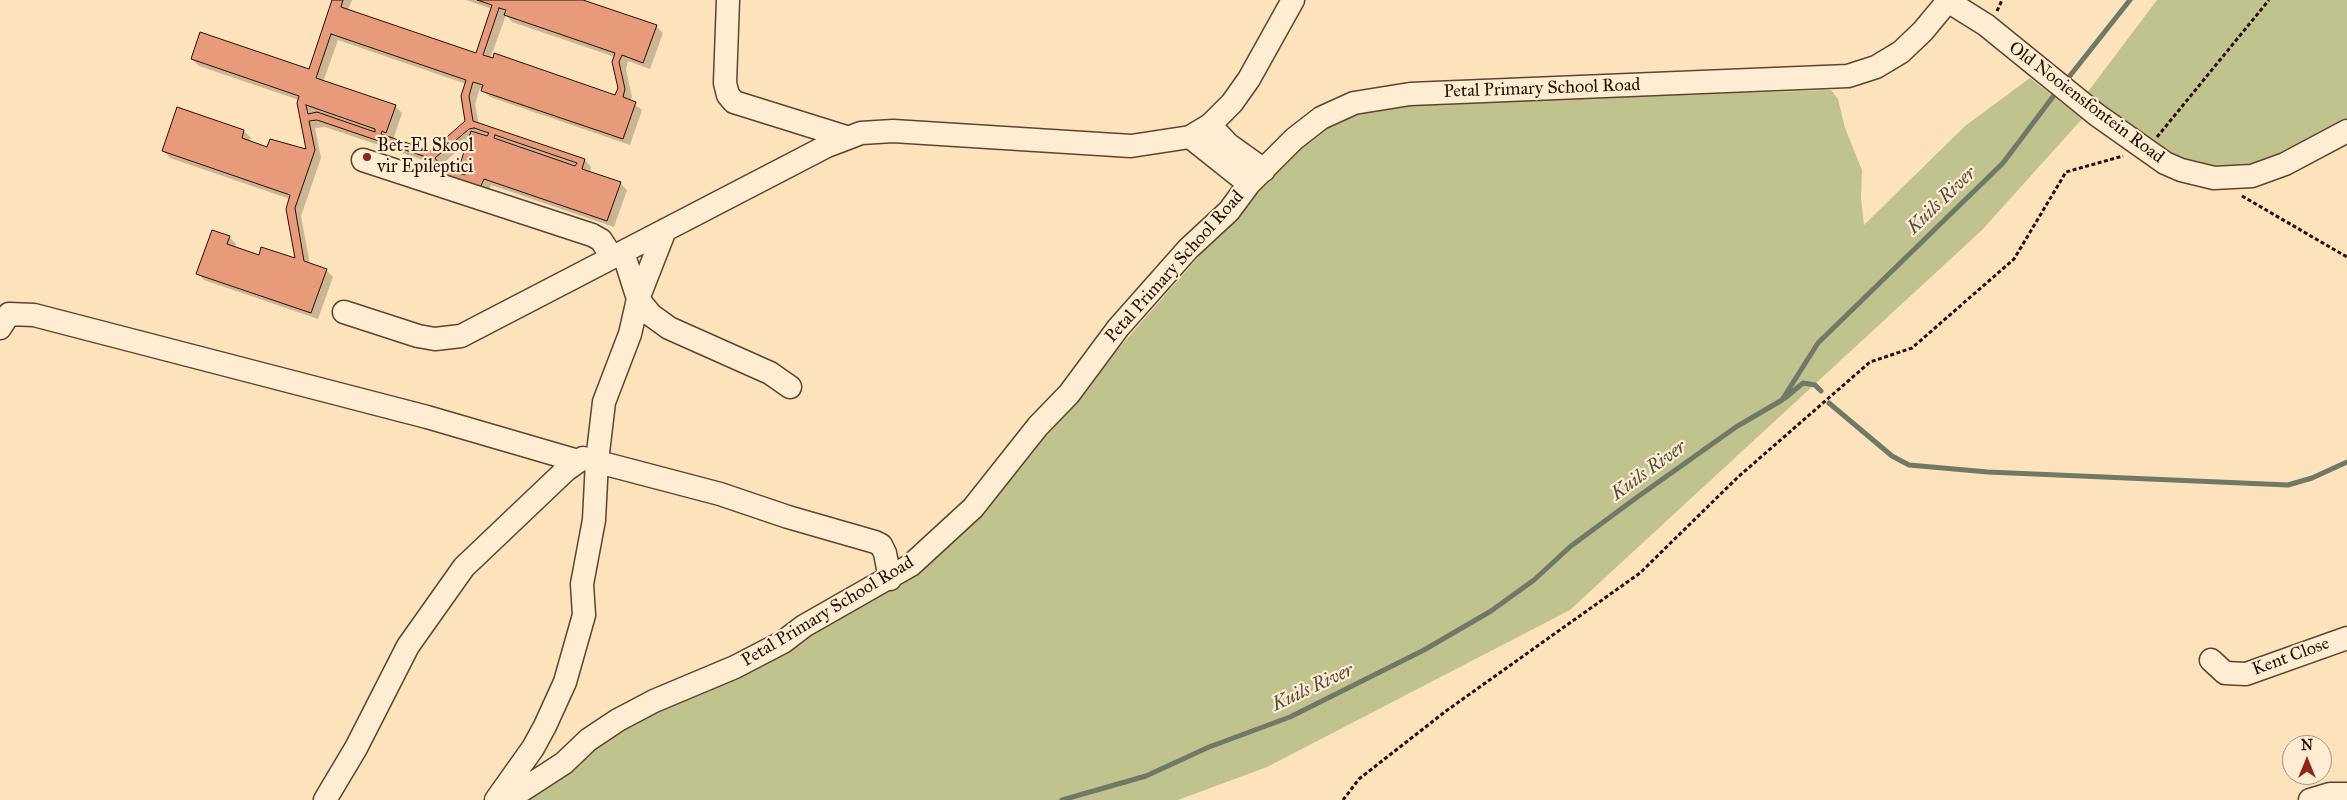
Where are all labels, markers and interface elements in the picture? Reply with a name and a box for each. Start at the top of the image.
street label: Old Nooiensfontein Road [2004,37,2168,169]
street label: Petal Primary School Road [1443,75,1641,103]
place label: Bet-El Skool vir Epileptici [377,136,474,178]
marker: Bet-El Skool vir Epileptici [361,151,373,163]
water label: Kuils River [1903,163,1981,239]
street label: Petal Primary School Road [1101,187,1249,347]
water label: Kuils River [1607,436,1691,506]
street label: Petal Primary School Road [738,552,918,672]
street label: Kent Close [2250,633,2332,681]
water label: Kuils River [1269,659,1357,717]
north arrow [2282,735,2332,785]
text: N [2301,737,2313,754]

